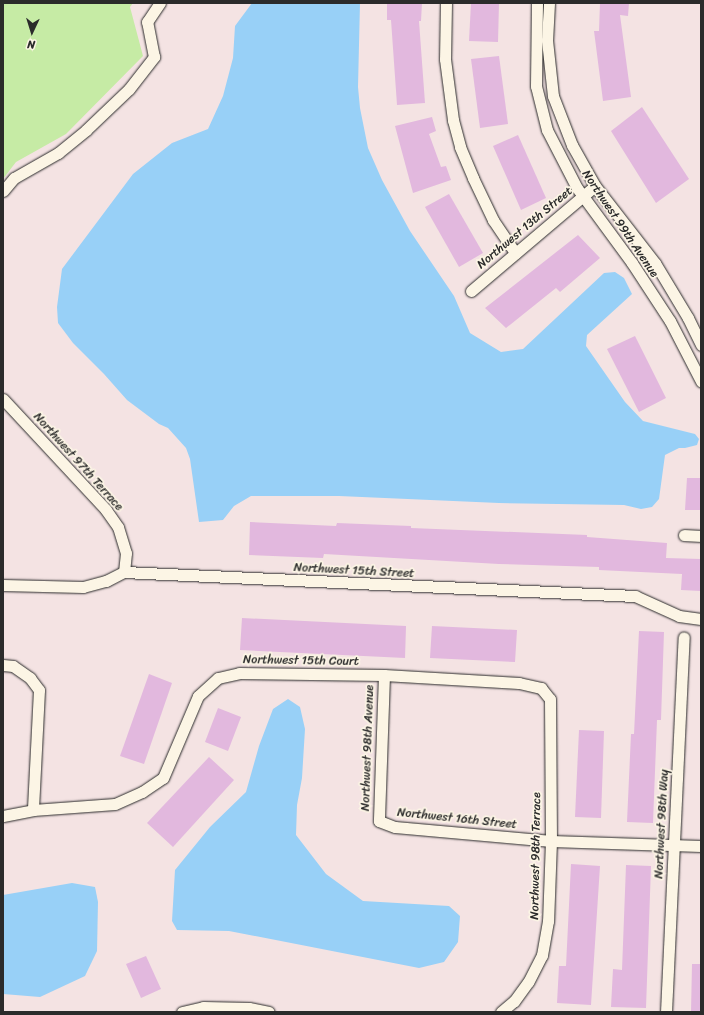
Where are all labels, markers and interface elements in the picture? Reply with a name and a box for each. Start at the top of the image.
north arrow [12,12,52,52]
text: N [27,35,36,54]
street label: Northwest 99th Avenue [579,168,661,280]
street label: Northwest 13th Street [474,184,576,272]
street label: Northwest 97th Terrace [30,410,126,514]
street label: Northwest 15th Street [293,561,415,581]
street label: Northwest 15th Court [243,653,359,669]
street label: Northwest 98th Avenue [359,685,377,811]
street label: Northwest 98th Way [652,769,672,879]
street label: Northwest 98th Terrace [528,792,544,920]
street label: Northwest 16th Street [396,806,518,832]

